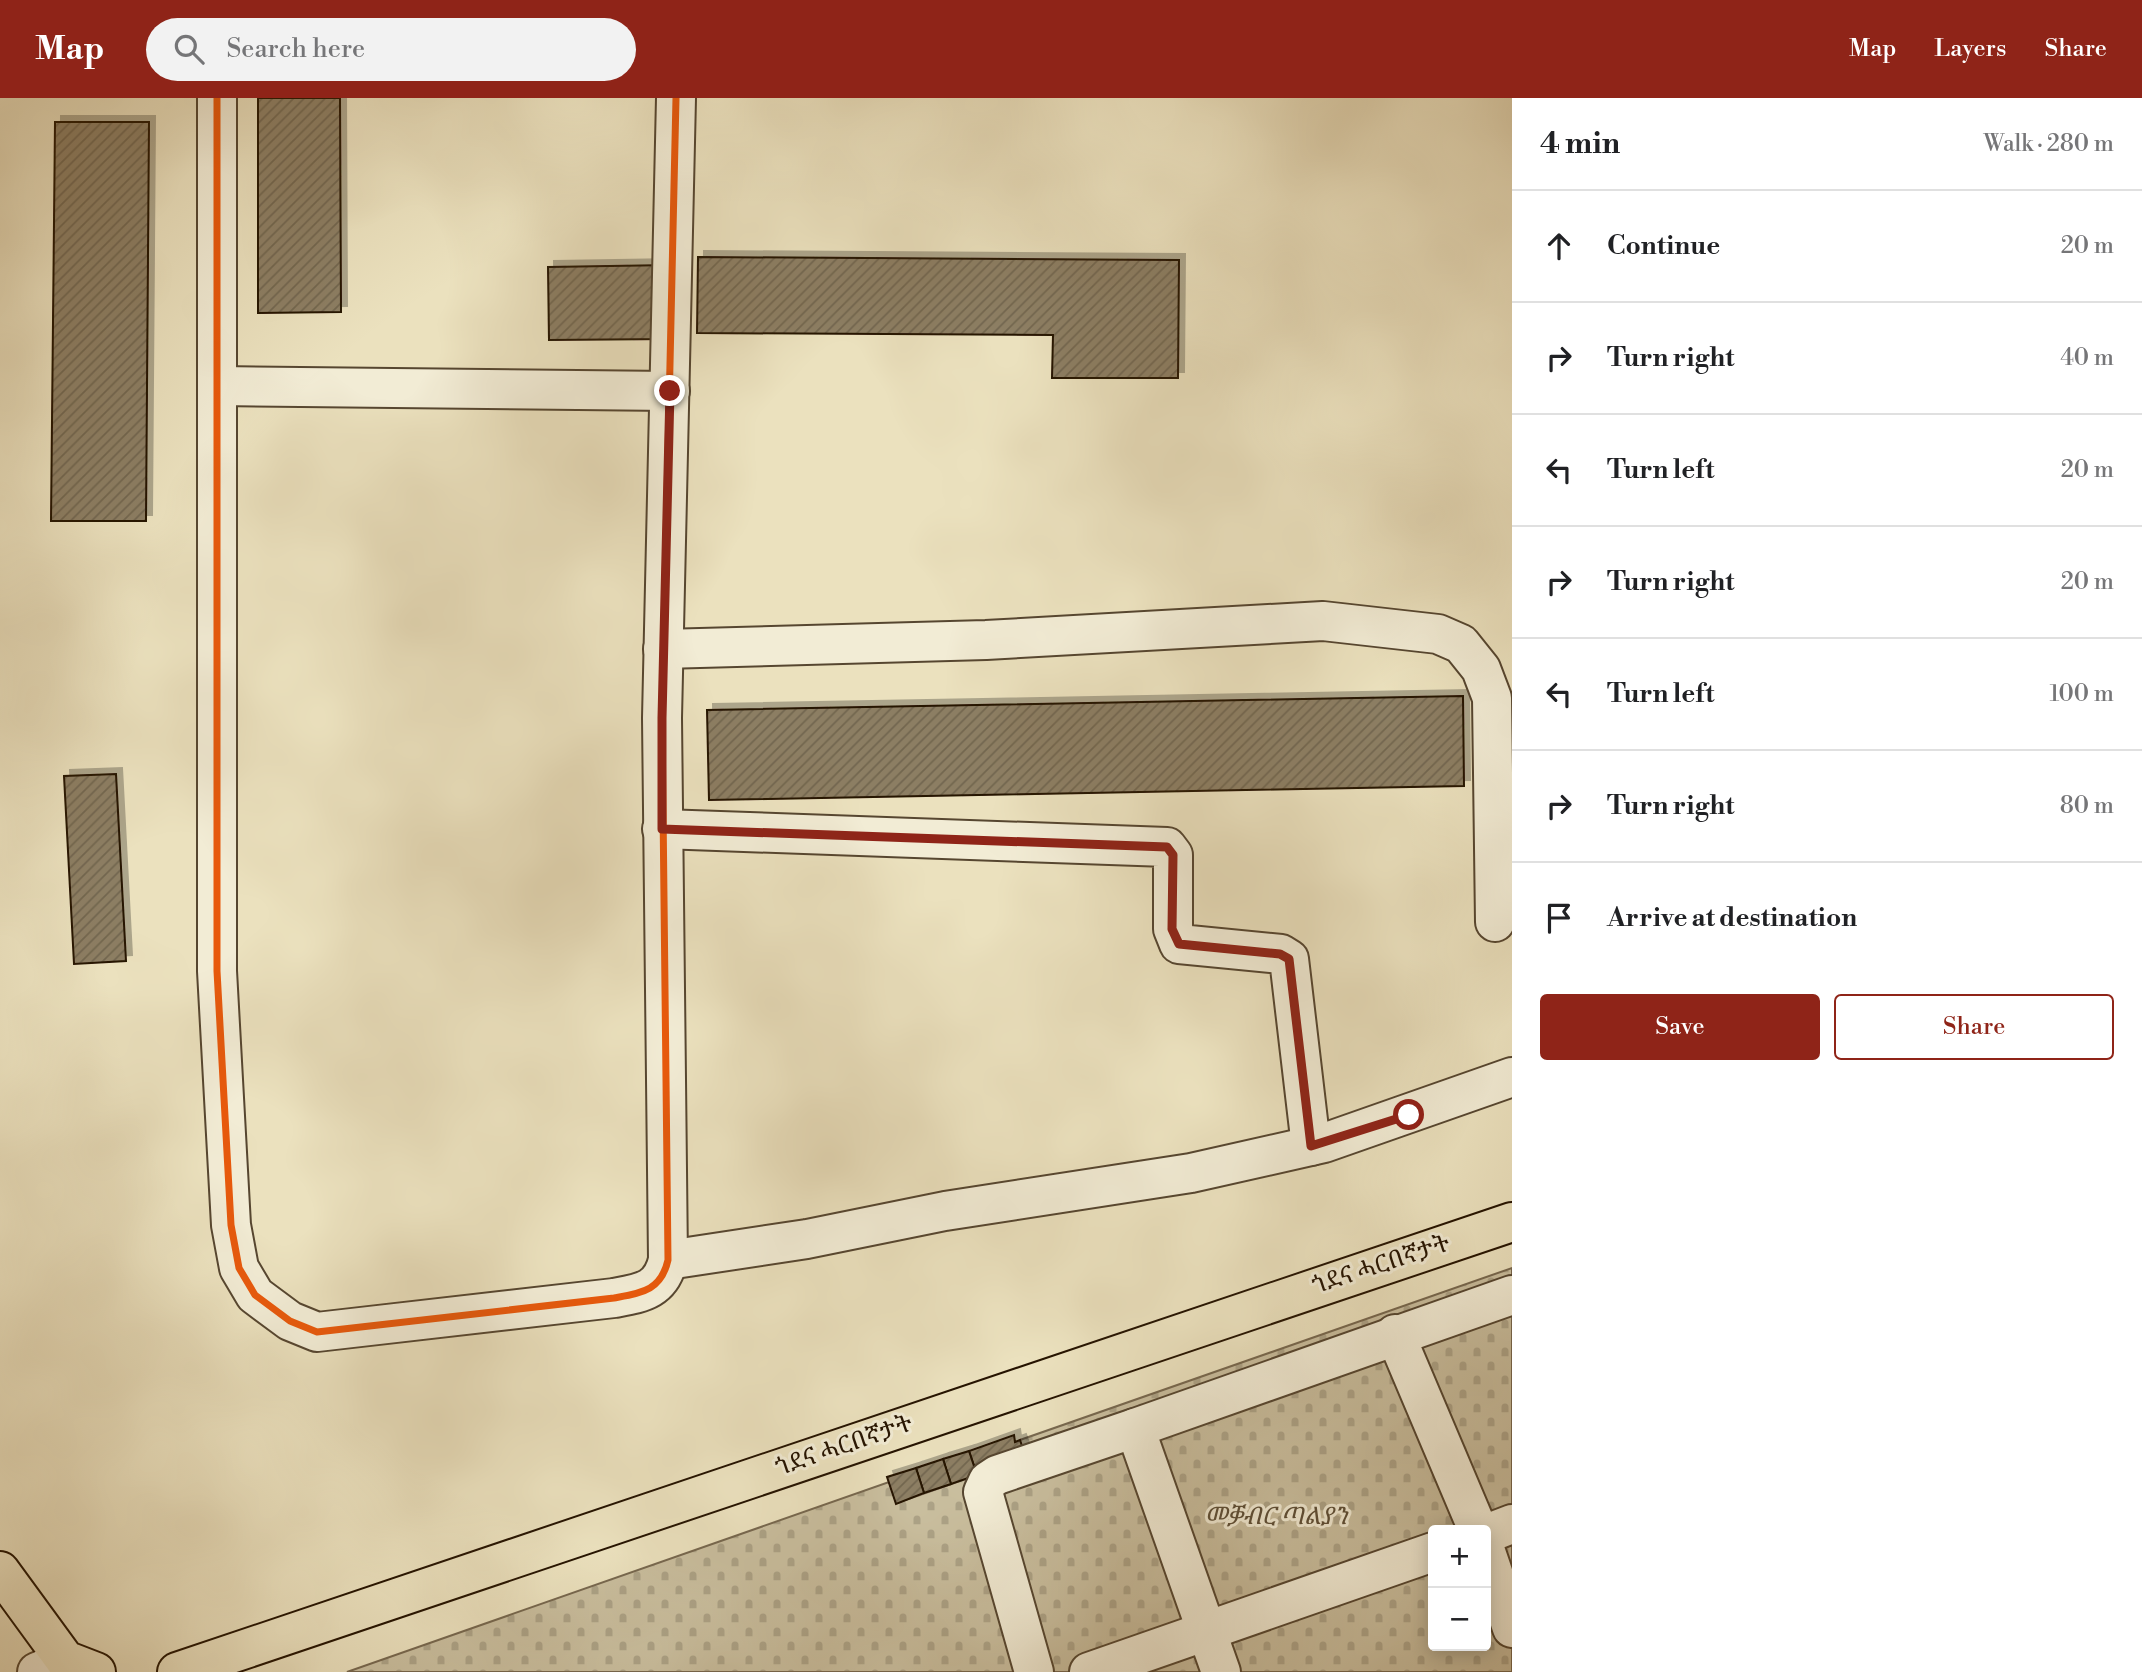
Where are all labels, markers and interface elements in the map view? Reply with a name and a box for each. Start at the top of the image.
search box [146,18,636,81]
text: Map [35,29,104,70]
icon: search [170,30,208,68]
text: Search here [226,33,365,65]
text: Map [1849,34,1896,64]
text: Layers [1934,34,2006,64]
text: Share [2044,34,2107,64]
text: 4 min [1540,125,1620,163]
text: Walk · 280 m [1984,130,2114,158]
icon: ahead [1540,227,1578,265]
text: Continue [1607,230,1720,262]
text: 20 m [2061,232,2114,260]
icon: right [1540,339,1578,377]
text: Turn right [1607,342,1735,374]
text: 40 m [2060,344,2114,372]
route end [654,375,685,406]
icon: left [1540,451,1578,489]
text: Turn left [1607,454,1715,486]
text: 20 m [2061,456,2114,484]
icon: right [1540,563,1578,601]
text: Turn right [1607,566,1735,598]
text: 20 m [2061,568,2114,596]
icon: left [1540,675,1578,713]
text: Turn left [1607,678,1715,710]
text: 100 m [2049,680,2114,708]
icon: right [1540,787,1578,825]
text: Turn right [1607,790,1735,822]
text: 80 m [2060,792,2114,820]
icon: arrive [1540,899,1578,937]
text: Arrive at destination [1607,902,1857,934]
button: Save [1540,994,1820,1060]
button: Share [1834,994,2114,1060]
route start [1393,1099,1424,1130]
street label: ጎደና ሓርበኛታት [1309,1229,1454,1301]
street label: ጎደና ሓርበኛታት [772,1408,917,1483]
park label: መቓብር ጣልያን [1204,1502,1349,1532]
map controls [1428,1525,1491,1651]
button: + [1428,1525,1491,1588]
button: − [1428,1588,1491,1651]

